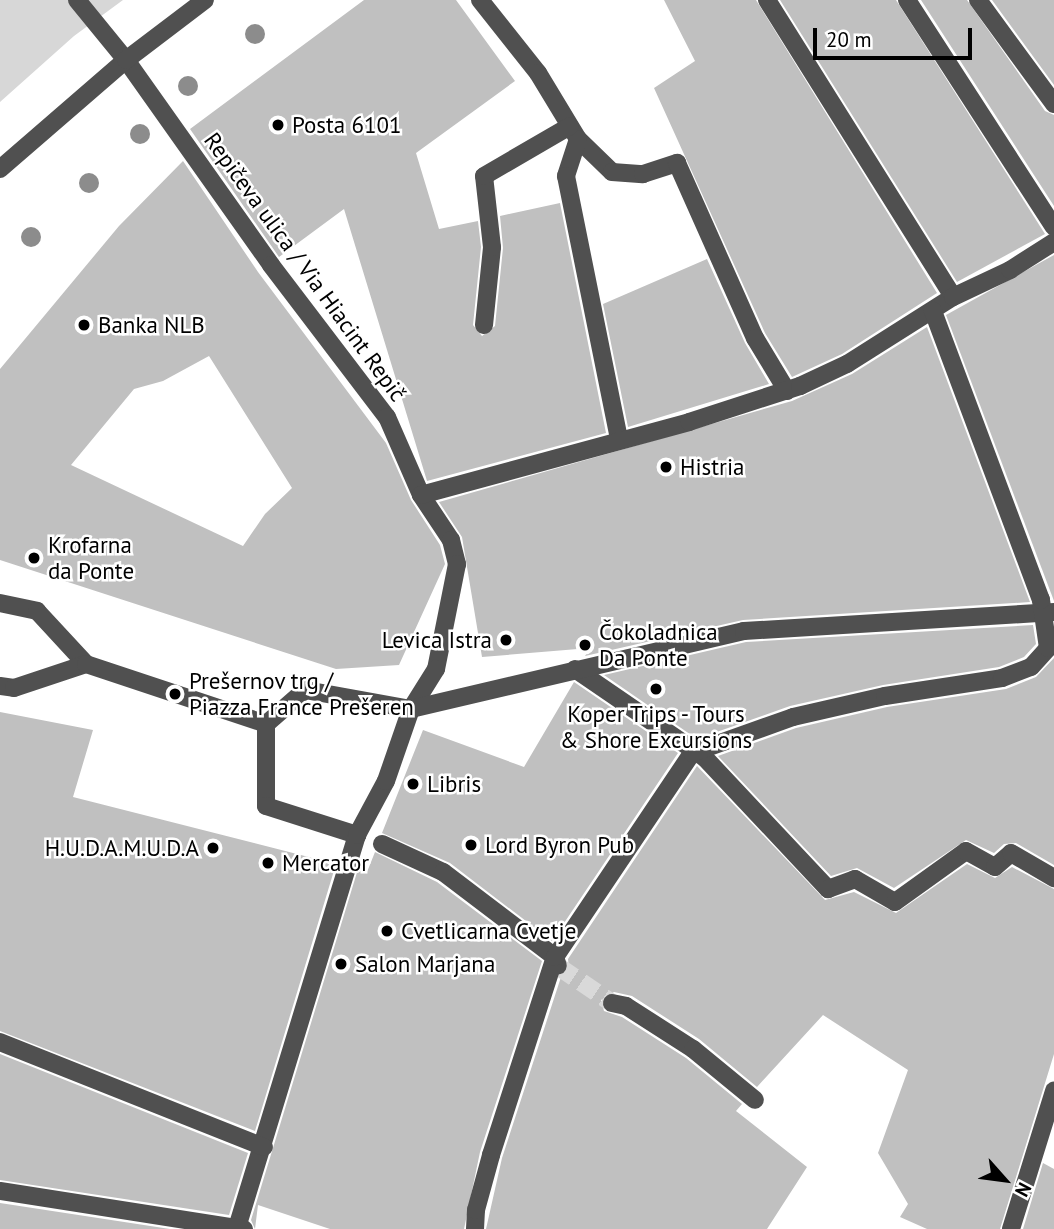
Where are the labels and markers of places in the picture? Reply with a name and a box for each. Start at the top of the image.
place label: Posta 6101 [292,111,402,139]
marker: Posta 6101 [270,117,286,133]
place label: Banka NLB [98,311,205,339]
marker: Banka NLB [76,317,92,333]
place label: Histria [680,453,744,481]
marker: Histria [658,459,674,475]
place label: Krofarna da Ponte [48,531,134,585]
marker: Krofarna da Ponte [26,550,42,566]
place label: Čokoladnica Da Ponte [599,618,718,672]
place label: Levica Istra [382,626,492,654]
marker: Levica Istra [498,632,514,648]
marker: Čokoladnica Da Ponte [577,637,593,653]
place label: Prešernov trg / Piazza France Prešeren [189,667,414,721]
marker: Koper Trips - Tours & Shore Excursions [648,681,664,697]
marker: Prešernov trg / Piazza France Prešeren [167,686,183,702]
place label: Koper Trips - Tours & Shore Excursions [560,700,752,754]
place label: Libris [427,770,481,798]
marker: Libris [405,776,421,792]
place label: Lord Byron Pub [485,831,634,859]
place label: H.U.D.A.M.U.D.A [45,834,199,862]
marker: Lord Byron Pub [463,837,479,853]
marker: H.U.D.A.M.U.D.A [205,840,221,856]
place label: Mercator [282,849,369,877]
marker: Mercator [260,855,276,871]
place label: Cvetlicarna Cvetje [401,917,576,945]
marker: Cvetlicarna Cvetje [379,923,395,939]
place label: Salon Marjana [355,950,495,978]
marker: Salon Marjana [333,956,349,972]

